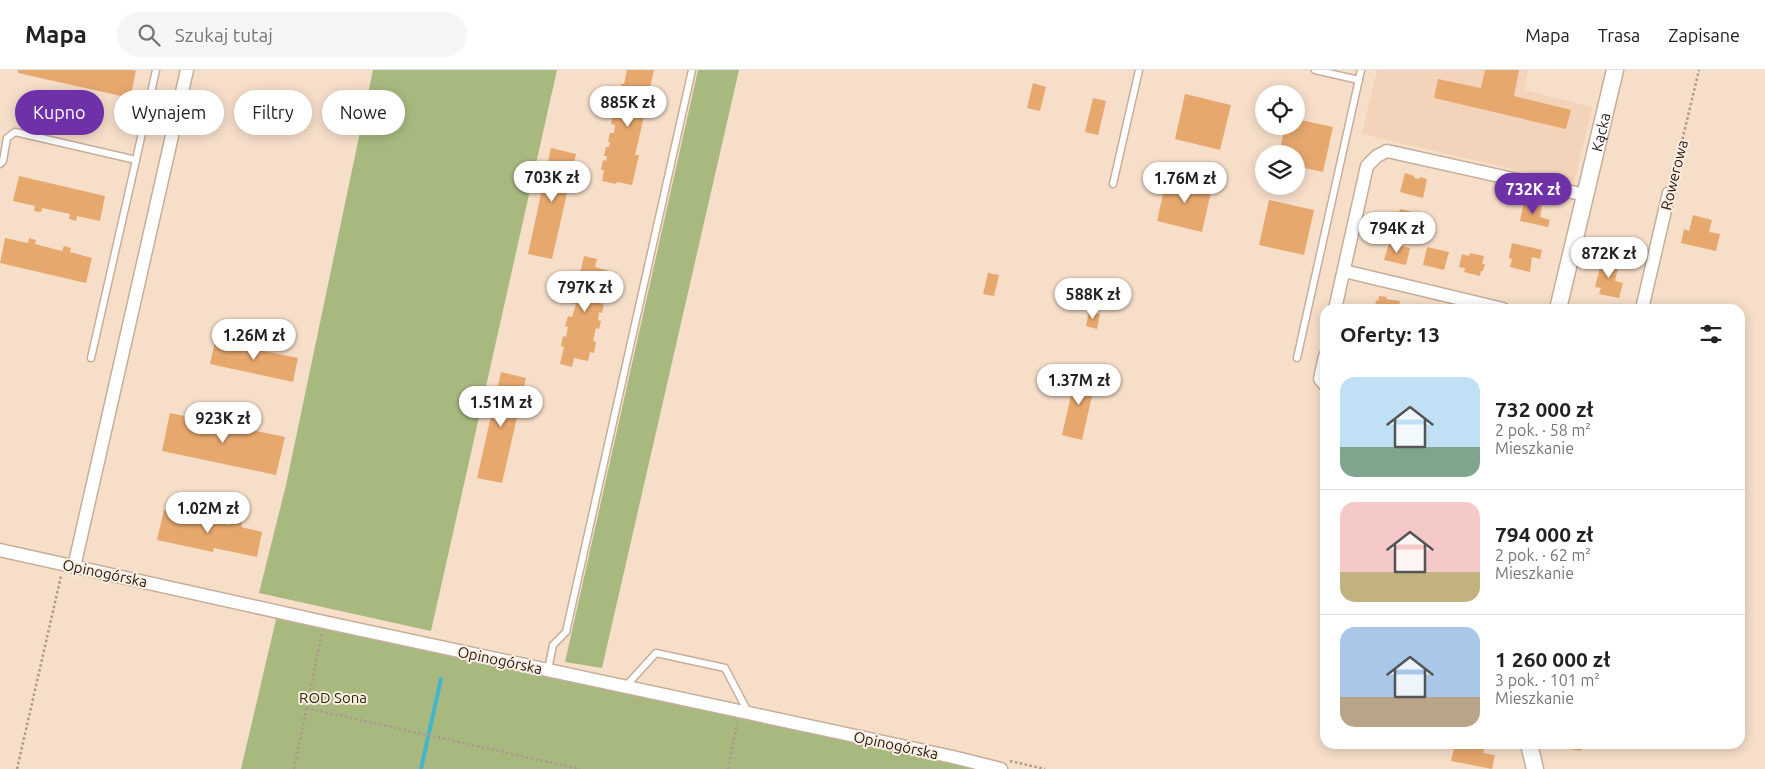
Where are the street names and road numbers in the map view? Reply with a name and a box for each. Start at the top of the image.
street label: Kącka [1587,111,1613,153]
street label: Rowerowa [1657,138,1691,212]
street label: Opinogórska [61,556,149,590]
street label: Opinogórska [456,643,544,677]
street label: Opinogórska [852,728,940,762]

